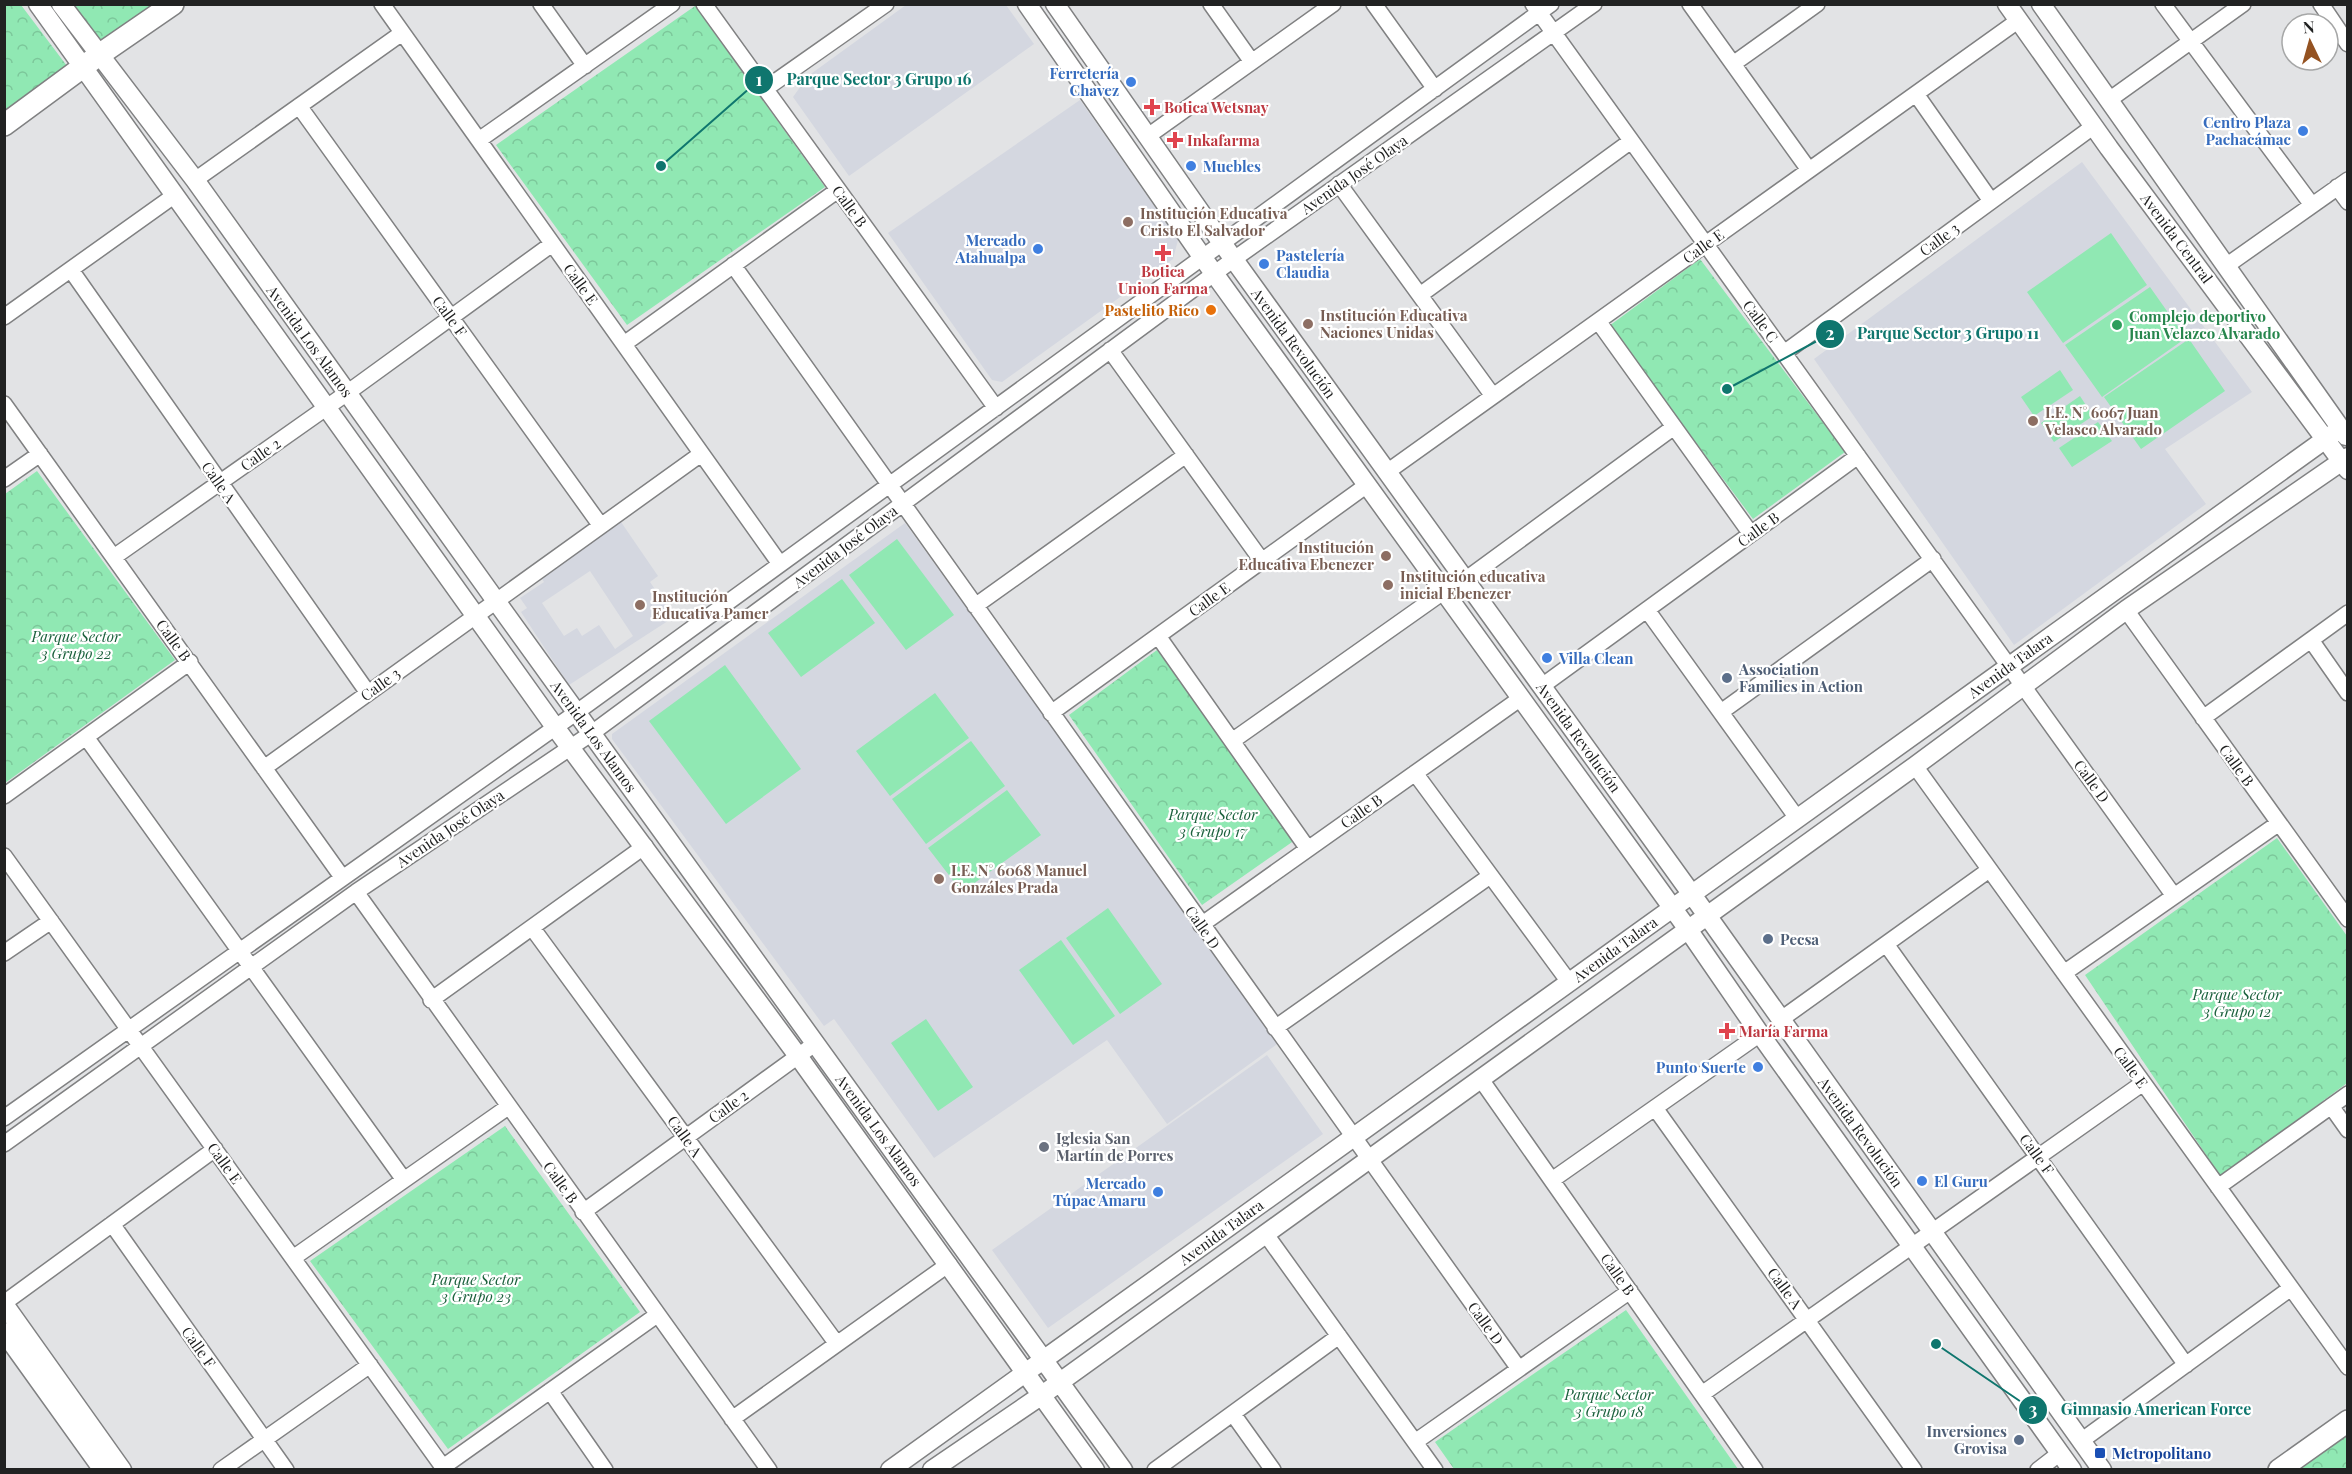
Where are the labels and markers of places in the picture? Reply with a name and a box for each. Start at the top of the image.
callout: Parque Sector 3 Grupo 16 [744,63,984,97]
place label: Ferretería Chavez [1049,63,1119,100]
marker: Ferretería Chavez [1124,75,1138,89]
place label: Botica Wetsnay [1164,97,1269,117]
marker: Botica Wetsnay [1145,100,1159,114]
place label: Centro Plaza Pachacámac [2203,112,2292,149]
marker: Centro Plaza Pachacámac [2296,124,2310,138]
place label: Inkafarma [1187,130,1260,150]
marker: Inkafarma [1168,133,1182,147]
place label: Muebles [1203,156,1261,176]
marker: Muebles [1184,159,1198,173]
place label: Institución Educativa Cristo El Salvador [1140,203,1288,240]
marker: Institución Educativa Cristo El Salvador [1121,215,1135,229]
place label: Mercado Atahualpa [955,230,1026,267]
marker: Mercado Atahualpa [1031,242,1045,256]
place label: Pastelería Claudia [1276,245,1345,282]
marker: Botica Union Farma [1156,246,1170,260]
marker: Pastelería Claudia [1257,257,1271,271]
place label: Botica Union Farma [1118,261,1208,298]
place label: Pastelito Rico [1104,300,1199,320]
marker: Pastelito Rico [1204,303,1218,317]
place label: Institución Educativa Naciones Unidas [1320,305,1468,342]
place label: Complejo deportivo Juan Velazco Alvarado [2128,306,2280,343]
marker: Institución Educativa Naciones Unidas [1301,317,1315,331]
callout: Parque Sector 3 Grupo 11 [1815,317,2051,351]
marker: Complejo deportivo Juan Velazco Alvarado [2110,318,2124,332]
place label: I.E. N° 6067 Juan Velasco Alvarado [2044,402,2162,439]
marker: I.E. N° 6067 Juan Velasco Alvarado [2026,414,2040,428]
place label: Institución Educativa Ebenezer [1239,537,1375,574]
marker: Institución Educativa Ebenezer [1379,549,1393,563]
place label: Institución educativa inicial Ebenezer [1400,566,1546,603]
marker: Institución educativa inicial Ebenezer [1381,578,1395,592]
place label: Institución Educativa Pamer [652,586,769,623]
marker: Institución Educativa Pamer [633,598,647,612]
place label: Villa Clean [1558,648,1634,668]
marker: Villa Clean [1540,651,1554,665]
place label: Association Families in Action [1738,659,1864,696]
marker: Association Families in Action [1720,671,1734,685]
place label: I.E. N° 6068 Manuel Gonzáles Prada [951,860,1088,897]
marker: I.E. N° 6068 Manuel Gonzáles Prada [932,872,946,886]
place label: Pecsa [1780,929,1819,949]
marker: Pecsa [1761,932,1775,946]
place label: María Farma [1739,1021,1828,1041]
marker: María Farma [1720,1024,1734,1038]
place label: Punto Suerte [1656,1057,1746,1077]
marker: Punto Suerte [1751,1060,1765,1074]
place label: Iglesia San Martín de Porres [1056,1128,1174,1165]
marker: Iglesia San Martín de Porres [1037,1140,1051,1154]
place label: El Guru [1934,1171,1988,1191]
place label: Mercado Túpac Amaru [1053,1173,1146,1210]
marker: El Guru [1915,1174,1929,1188]
marker: Mercado Túpac Amaru [1151,1185,1165,1199]
callout: Gimnasio American Force [2018,1393,2263,1427]
place label: Inversiones Grovisa [1927,1421,2007,1458]
marker: Inversiones Grovisa [2012,1433,2026,1447]
place label: Metropolitano [2112,1443,2211,1463]
marker: Metropolitano [2093,1446,2107,1460]

